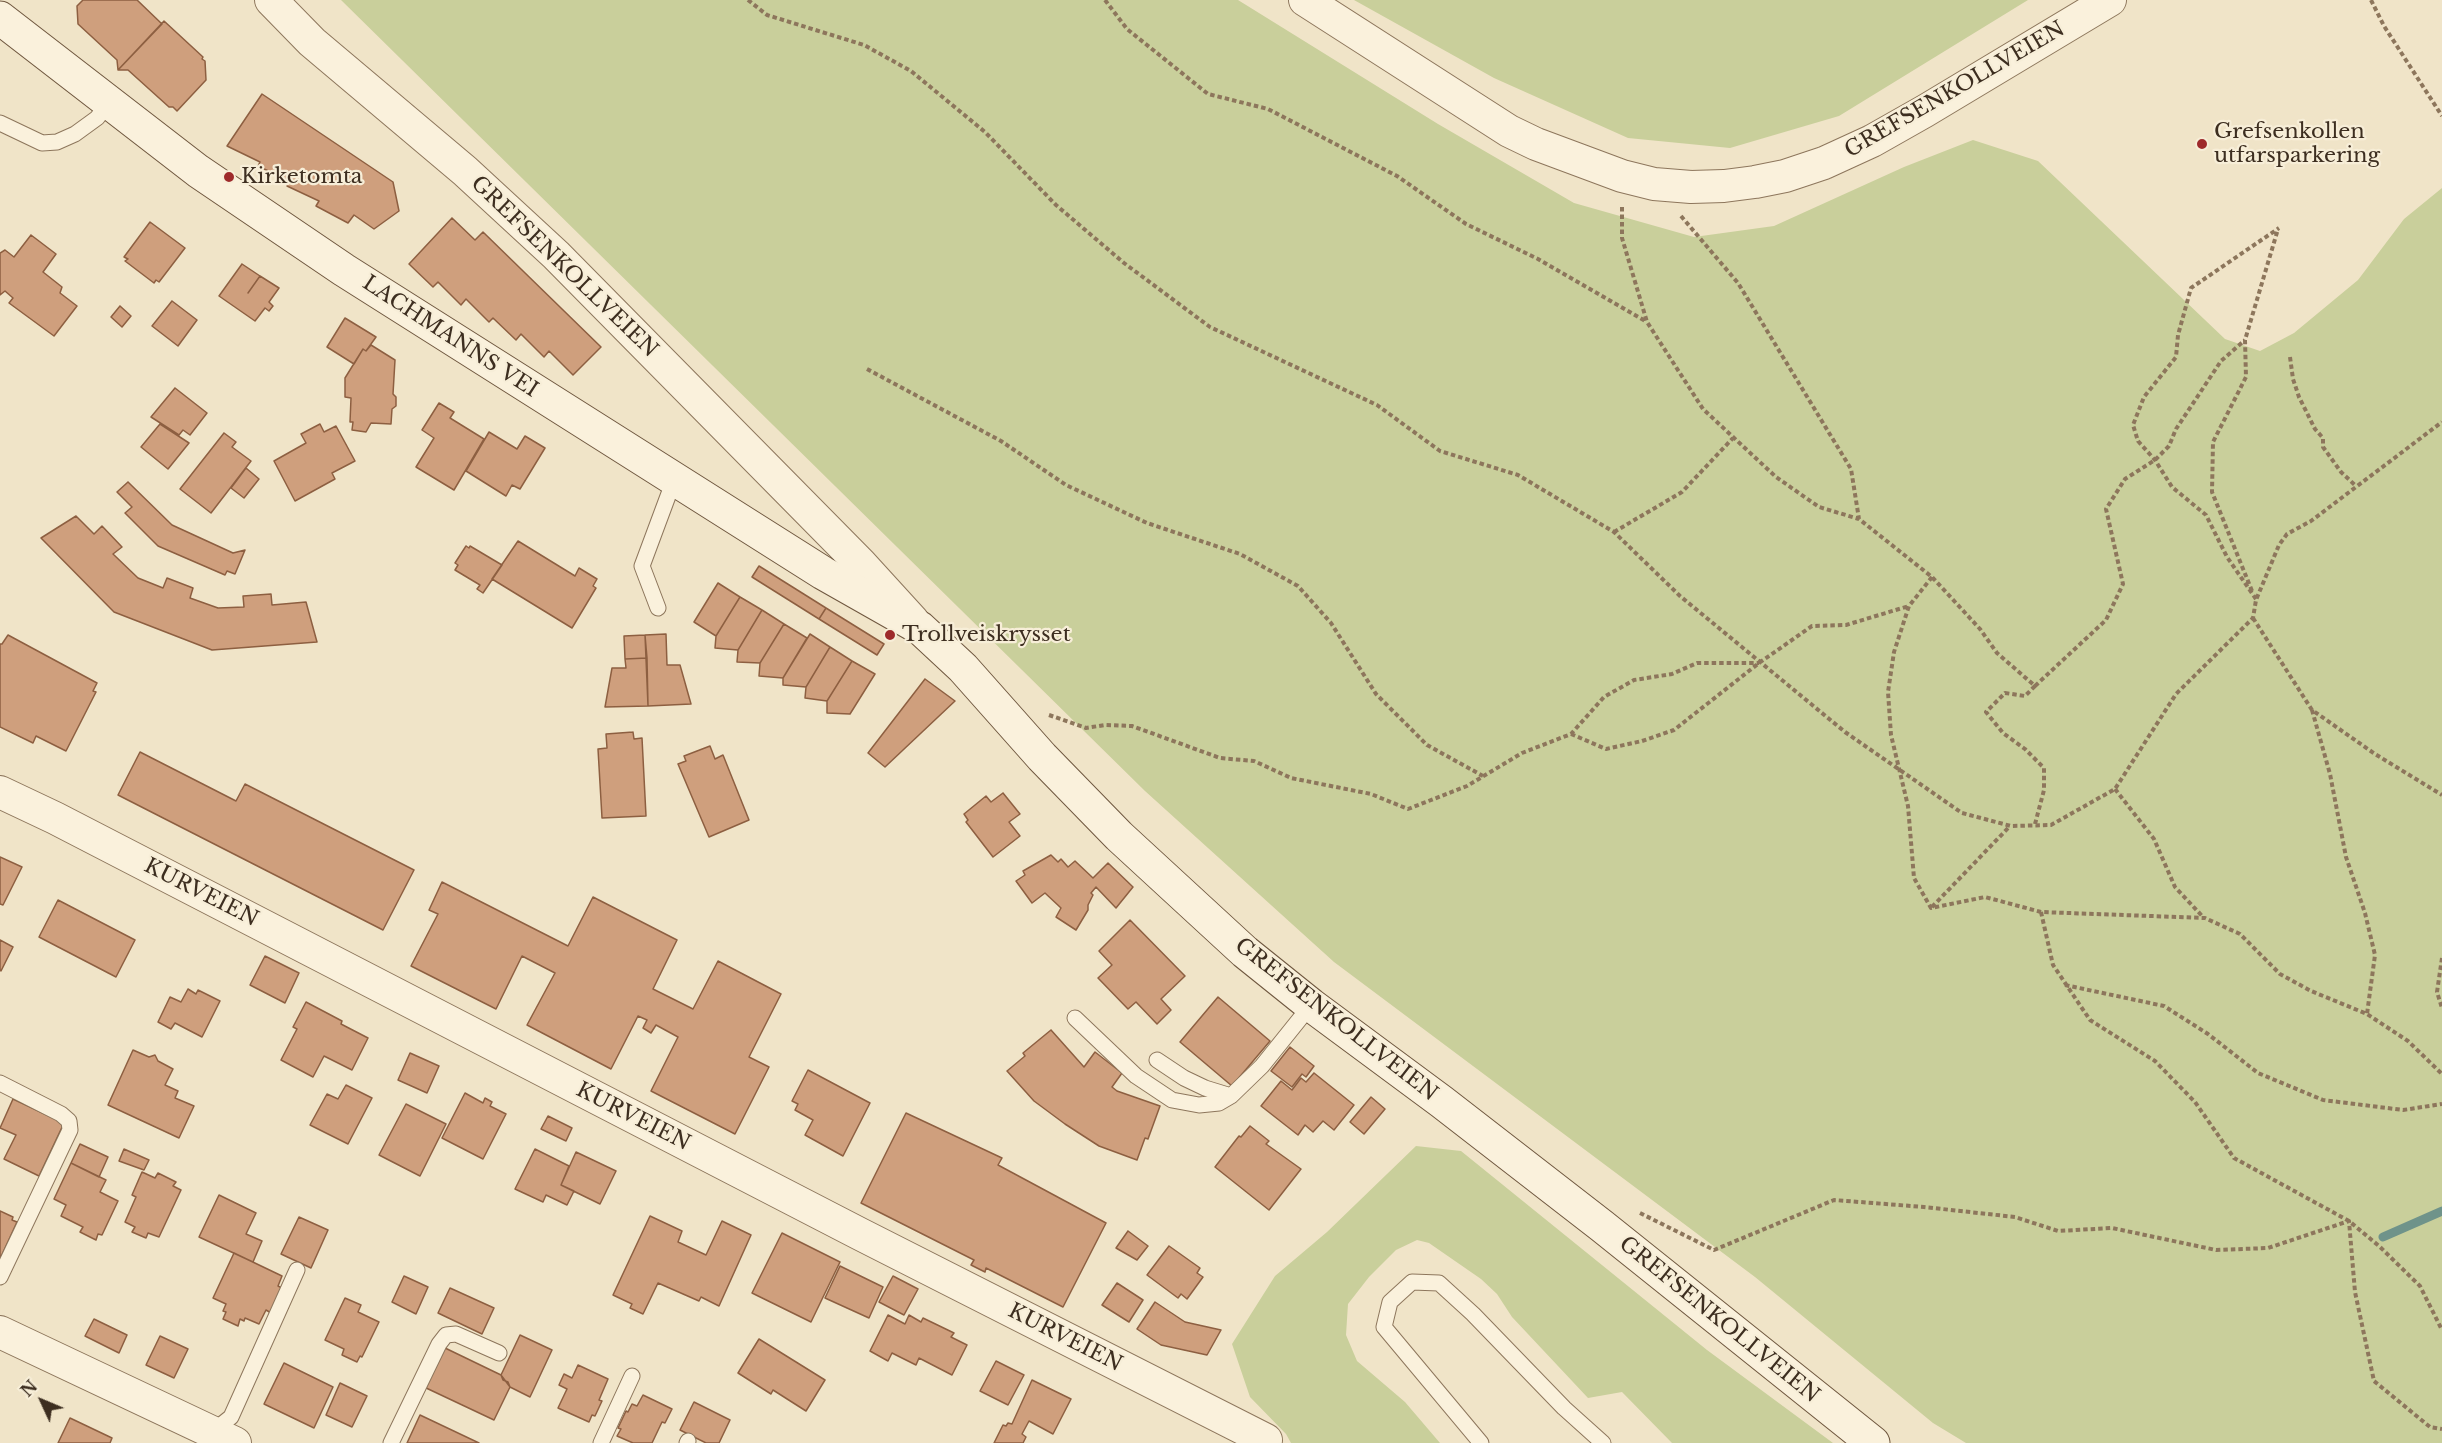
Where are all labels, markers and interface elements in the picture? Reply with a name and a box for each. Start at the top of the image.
street label: GREFSENKOLLVEIEN [1840,17,2070,163]
place label: Grefsenkollen utfarsparkering [2214,119,2380,169]
marker: Grefsenkollen utfarsparkering [2195,137,2209,151]
place label: Kirketomta [241,164,363,190]
marker: Kirketomta [222,170,236,184]
street label: GREFSENKOLLVEIEN [465,171,663,363]
street label: LACHMANNS VEI [358,271,542,403]
place label: Trollveiskrysset [902,622,1071,648]
marker: Trollveiskrysset [883,628,897,642]
street label: KURVEIEN [140,853,262,933]
street label: GREFSENKOLLVEIEN [1230,933,1442,1107]
street label: KURVEIEN [572,1077,694,1157]
street label: GREFSENKOLLVEIEN [1614,1232,1824,1408]
street label: KURVEIEN [1004,1298,1126,1378]
north arrow [12,1371,72,1431]
text: N [17,1376,41,1401]

